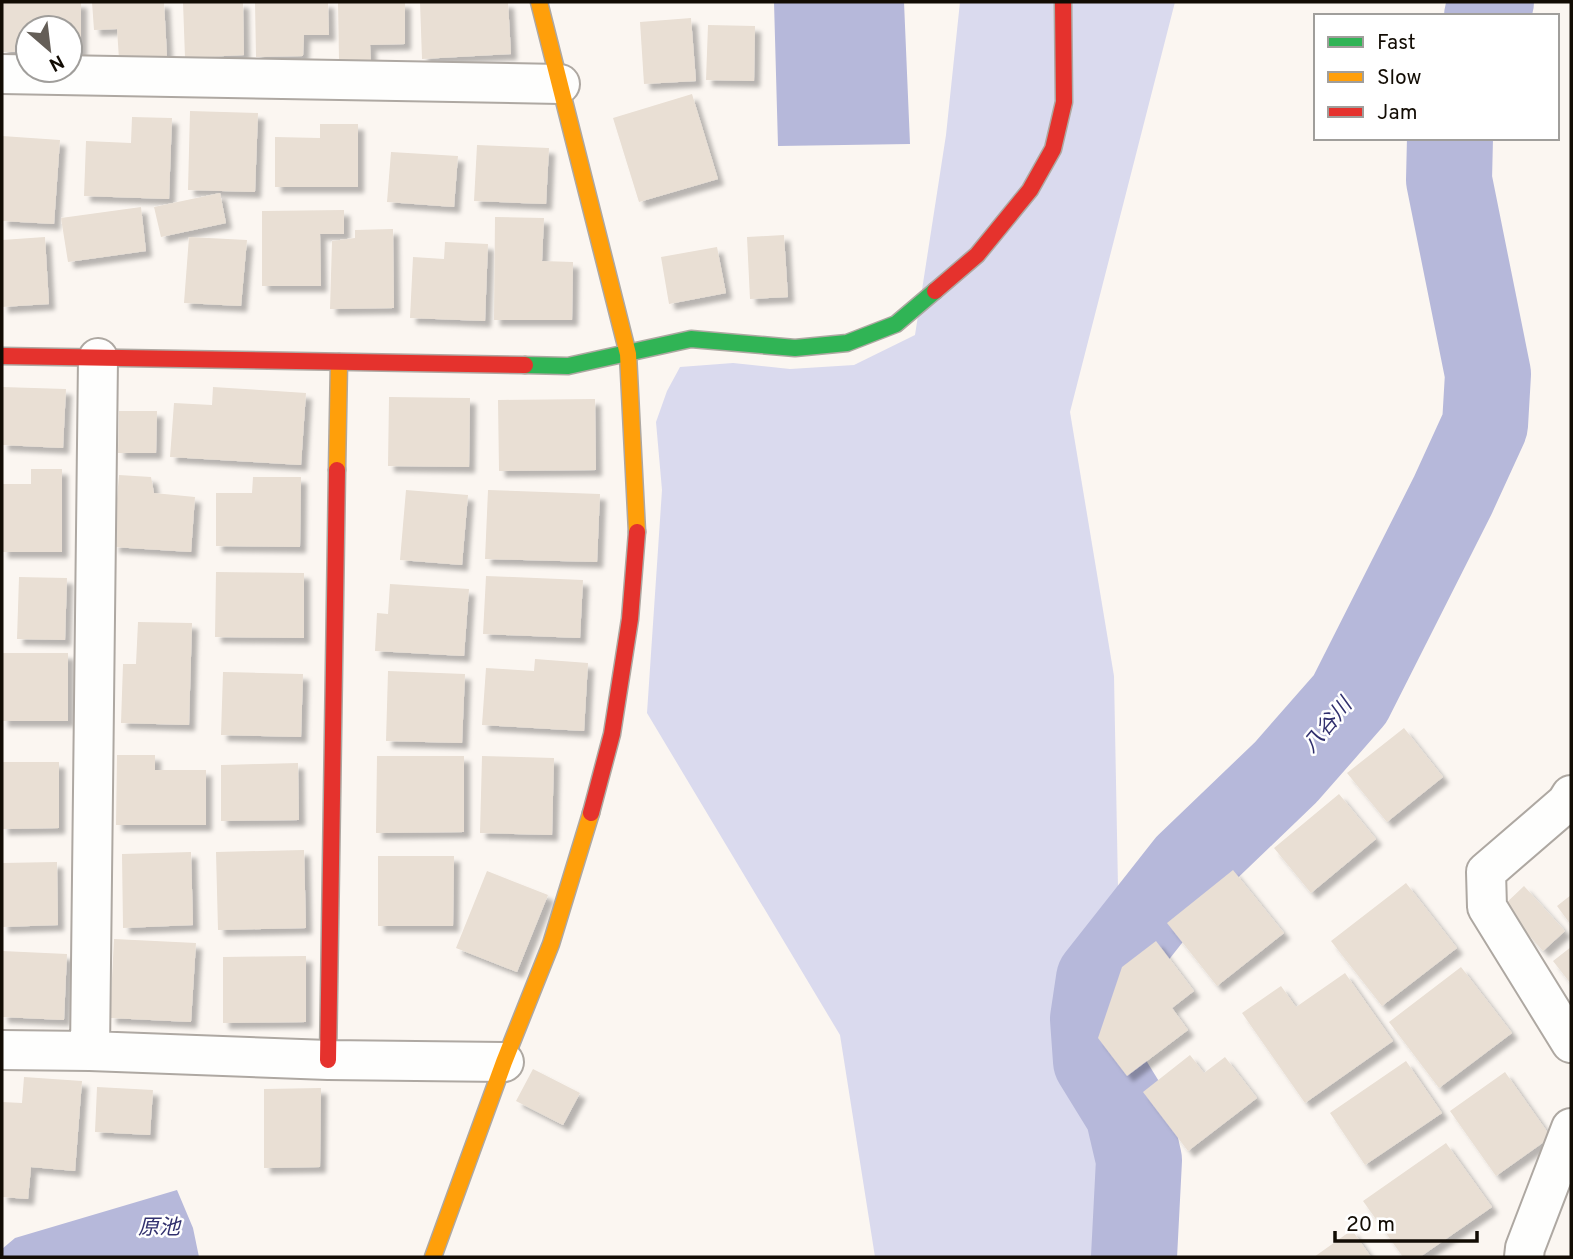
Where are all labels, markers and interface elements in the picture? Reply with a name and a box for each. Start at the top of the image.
north arrow [14,14,84,84]
legend [1314,14,1559,140]
text: Fast [1377,30,1416,57]
text: N [44,48,68,76]
text: Slow [1377,65,1422,92]
text: Jam [1377,100,1418,127]
water label: 八谷川 [1298,692,1360,759]
scale bar [1335,1200,1477,1244]
text: 20 m [1346,1212,1395,1239]
water label: 原池 [138,1215,182,1242]

